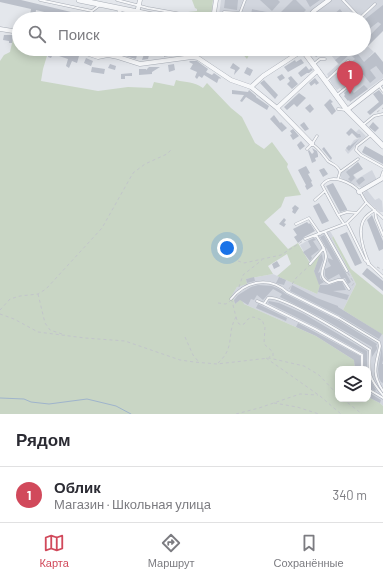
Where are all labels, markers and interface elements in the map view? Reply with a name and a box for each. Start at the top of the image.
search box [12,12,371,56]
icon: search [26,23,48,45]
text: Поиск [58,25,100,43]
pin: 1 [337,61,363,94]
your location [217,238,237,258]
map controls [335,366,371,402]
button: layers [335,366,371,402]
text: Рядом [16,429,71,449]
text: Облик [54,478,101,496]
text: 1 [27,487,31,503]
text: 340 m [332,487,367,503]
text: Магазин · Школьная улица [54,496,211,512]
tab: Карта [39,532,69,569]
tab: Маршрут [148,532,195,569]
tab: Сохранённые [274,532,344,569]

